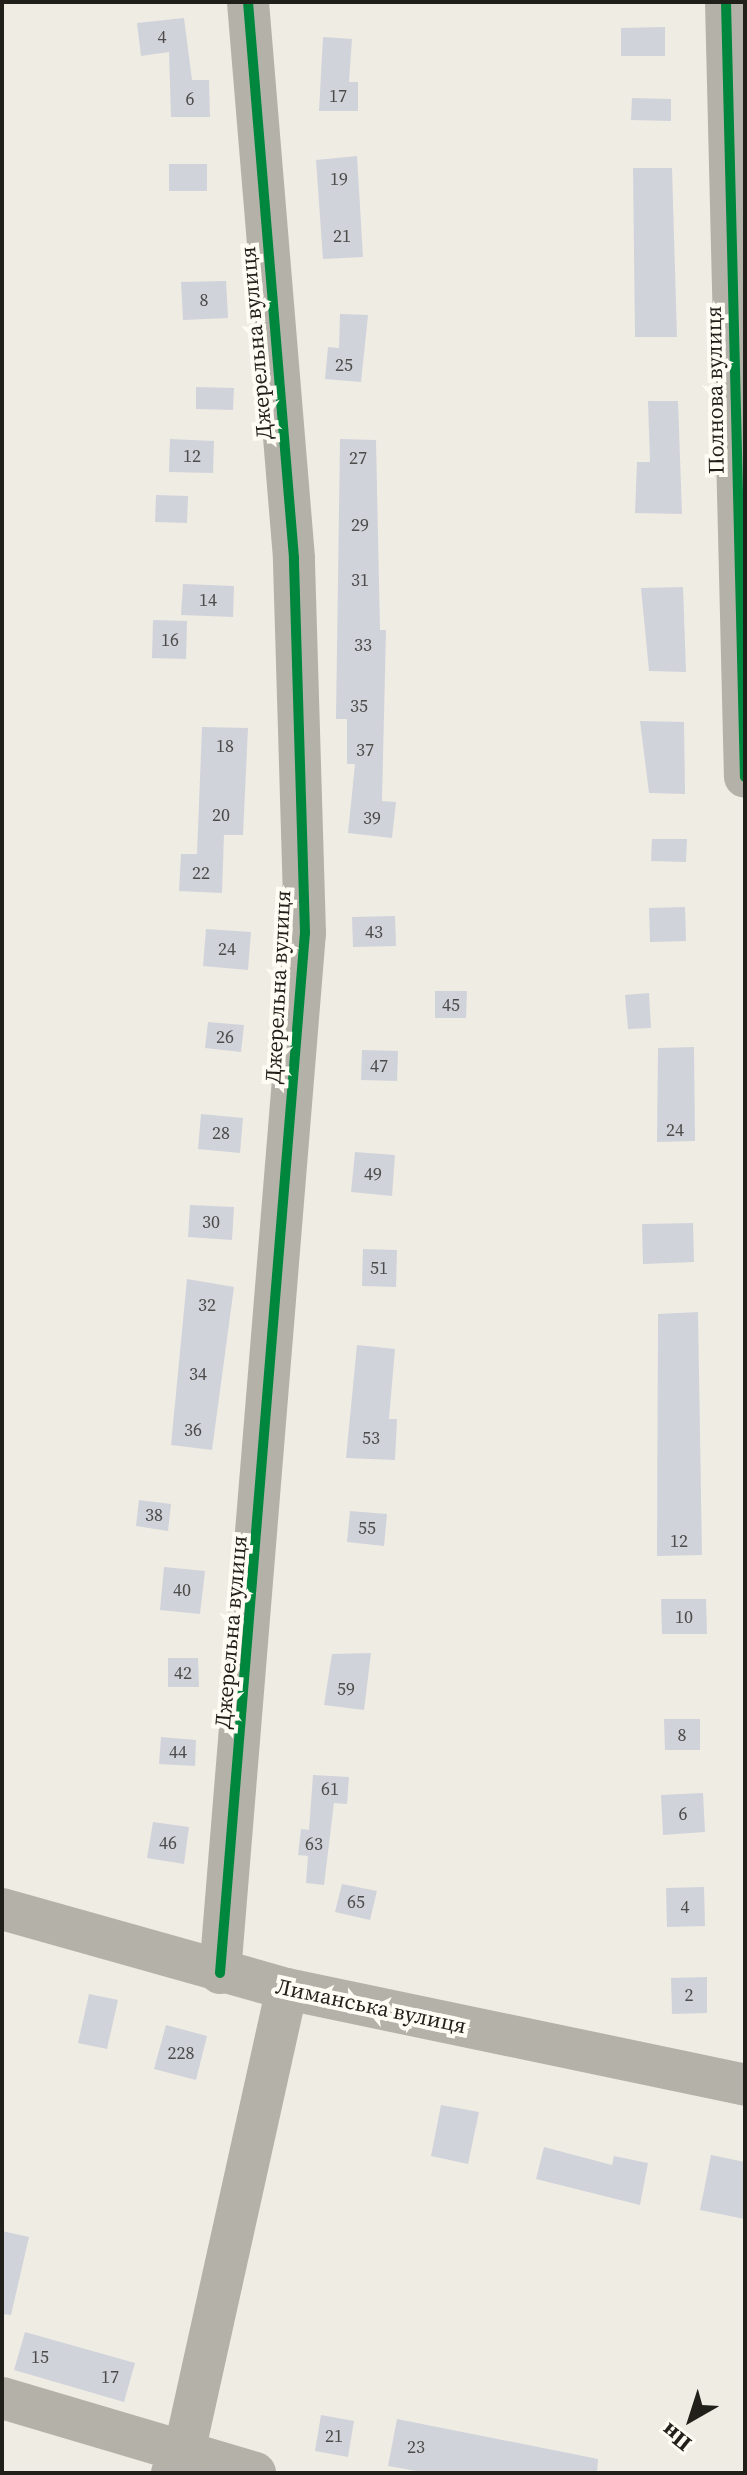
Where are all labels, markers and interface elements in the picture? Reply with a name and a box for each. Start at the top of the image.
house number: 4 [158,26,166,48]
house number: 17 [329,85,347,107]
house number: 6 [186,88,194,110]
house number: 19 [330,168,348,190]
house number: 21 [333,225,351,247]
street label: Джерельна вулиця [234,245,278,441]
house number: 8 [200,289,208,311]
street label: Полнова вулиця [700,306,730,474]
house number: 25 [335,354,353,376]
house number: 12 [183,445,201,467]
house number: 27 [349,447,367,469]
house number: 29 [351,514,369,536]
house number: 31 [351,569,369,591]
house number: 14 [199,589,217,611]
house number: 16 [161,629,179,651]
house number: 33 [354,634,372,656]
house number: 35 [350,695,368,717]
house number: 18 [216,735,234,757]
house number: 37 [356,739,374,761]
house number: 20 [212,804,230,826]
house number: 39 [363,807,381,829]
house number: 22 [192,862,210,884]
street label: Джерельна вулиця [260,889,296,1085]
house number: 43 [365,921,383,943]
house number: 24 [218,938,236,960]
house number: 45 [442,994,460,1016]
house number: 26 [216,1026,234,1048]
house number: 47 [370,1055,388,1077]
house number: 24 [666,1119,684,1141]
house number: 28 [212,1122,230,1144]
house number: 49 [364,1163,382,1185]
house number: 30 [202,1211,220,1233]
house number: 51 [370,1257,388,1279]
house number: 32 [198,1294,216,1316]
house number: 34 [189,1363,207,1385]
house number: 36 [184,1419,202,1441]
house number: 53 [362,1427,380,1449]
house number: 38 [145,1504,163,1526]
house number: 55 [358,1517,376,1539]
house number: 12 [670,1530,688,1552]
street label: Джерельна вулиця [209,1534,253,1730]
house number: 40 [173,1579,191,1601]
house number: 10 [675,1606,693,1628]
house number: 42 [174,1662,192,1684]
house number: 59 [337,1678,355,1700]
house number: 8 [678,1724,686,1746]
house number: 44 [169,1741,187,1763]
house number: 61 [321,1778,339,1800]
house number: 6 [679,1803,687,1825]
house number: 46 [159,1832,177,1854]
house number: 63 [305,1833,323,1855]
house number: 65 [347,1891,365,1913]
house number: 4 [681,1896,689,1918]
street label: Лиманська вулиця [273,1973,469,2039]
house number: 2 [685,1984,693,2006]
house number: 228 [168,2042,194,2064]
house number: 15 [31,2346,49,2368]
house number: 17 [101,2366,119,2388]
north arrow [651,2379,731,2459]
text: Пн [654,2416,697,2459]
house number: 21 [325,2425,343,2447]
house number: 23 [407,2436,425,2458]

